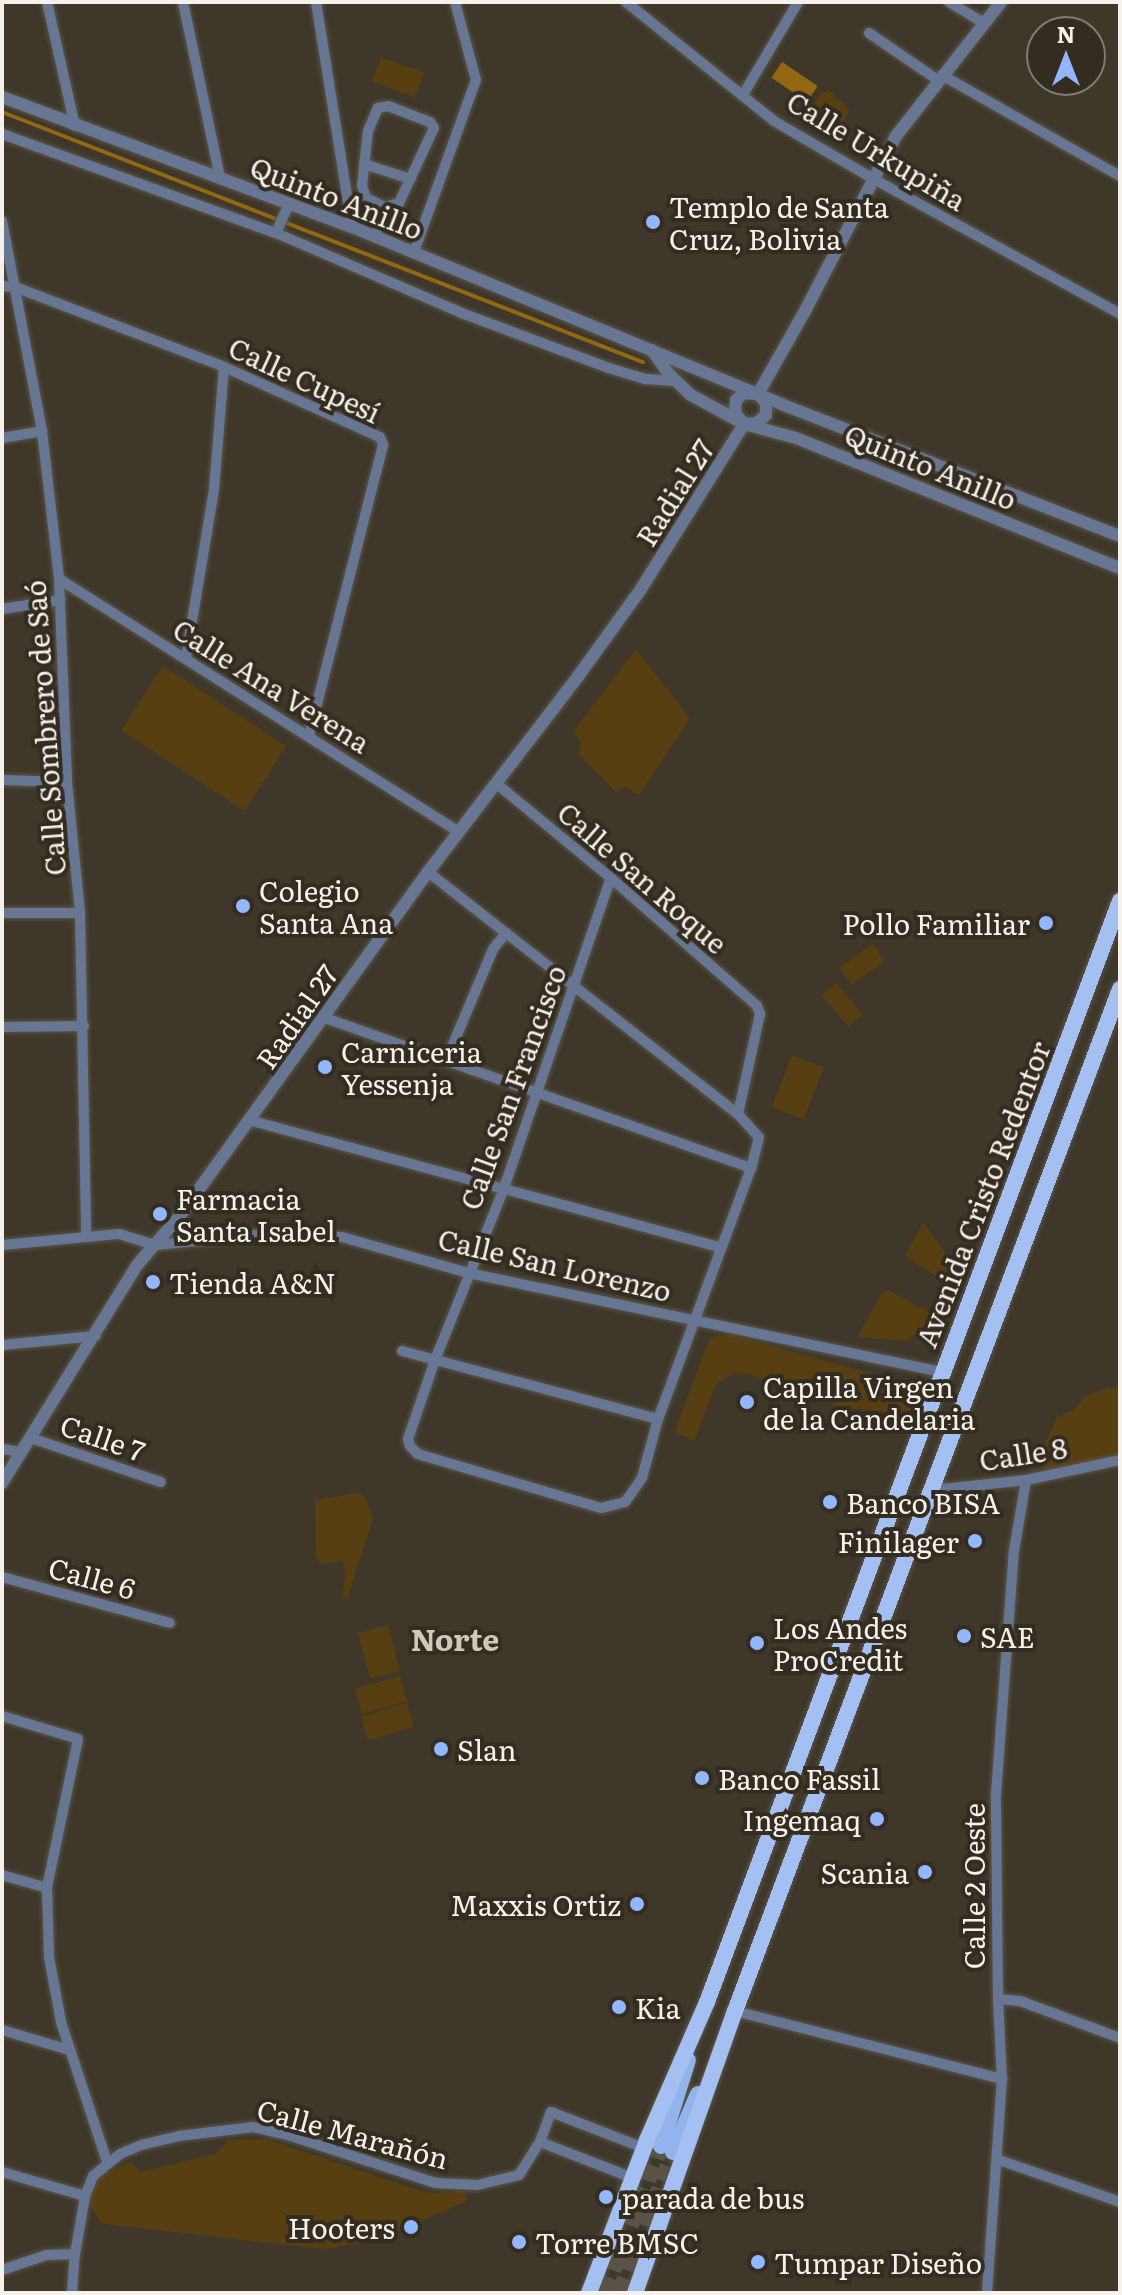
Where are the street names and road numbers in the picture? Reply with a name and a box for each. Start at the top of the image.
street label: Calle Urkupiña [782,83,972,217]
street label: Quinto Anillo [246,149,428,245]
street label: Calle Cupesí [224,329,386,429]
street label: Quinto Anillo [840,416,1022,516]
street label: Radial 27 [628,432,720,552]
street label: Calle Sombrero de Saó [17,579,71,877]
street label: Calle Ana Verena [168,611,376,759]
street label: Calle San Roque [552,794,734,960]
street label: Radial 27 [248,957,344,1075]
street label: Calle San Francisco [452,960,572,1214]
street label: Avenida Cristo Redentor [908,1036,1056,1352]
street label: Calle San Lorenzo [435,1221,675,1307]
street label: Calle 7 [56,1407,150,1467]
street label: Calle 8 [977,1429,1069,1477]
street label: Calle 6 [45,1549,139,1605]
street label: Calle 2 Oeste [956,1803,990,1969]
street label: Calle Marañón [254,2091,452,2175]

